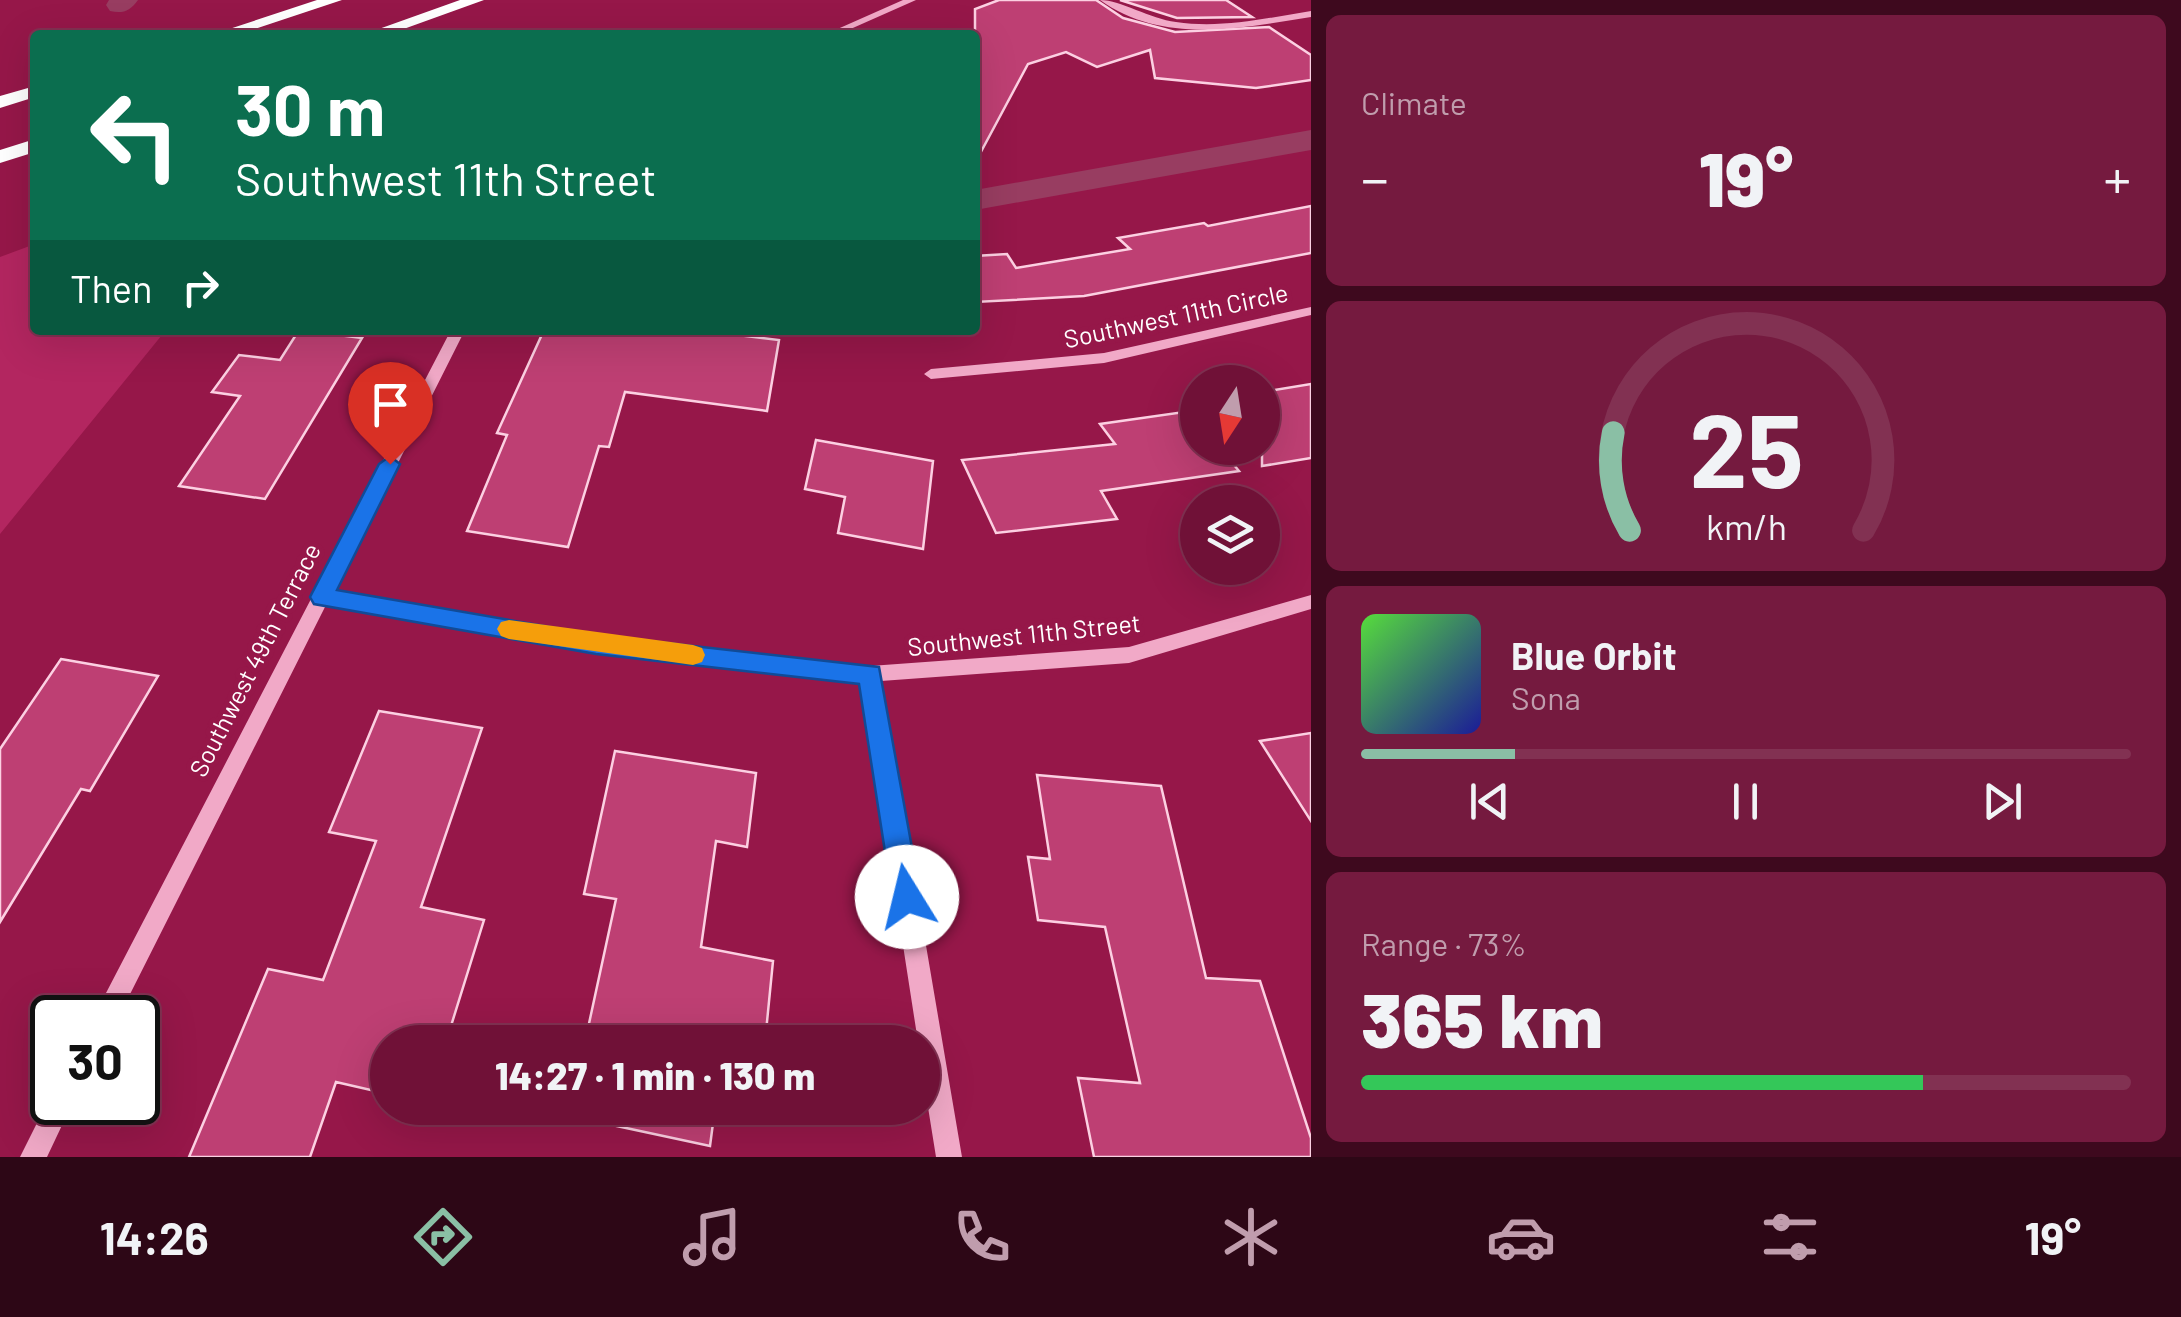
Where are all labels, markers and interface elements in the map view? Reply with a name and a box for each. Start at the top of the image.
text: 30 m [235,66,385,150]
icon: left [70,70,200,200]
text: Climate [1361,83,1467,121]
text: 19° [1699,132,1793,222]
text: − [1361,144,1389,210]
text: + [2103,144,2131,210]
text: Southwest 11th Street [235,151,657,205]
icon: right [173,260,228,315]
text: Then [70,265,153,311]
street label: Southwest 11th Circle [1061,277,1291,353]
pin [348,362,433,465]
north arrow [1180,365,1280,465]
map controls [1180,365,1280,585]
icon: arrive [363,377,418,432]
text: 25 [1689,384,1803,509]
button: layers [1180,485,1280,585]
text: km/h [1706,504,1786,547]
street label: Southwest 49th Terrace [182,538,326,781]
street label: Southwest 11th Street [906,607,1142,661]
text: Blue Orbit [1511,632,1677,678]
text: Sona [1511,678,1581,716]
icon: previous [1462,774,1517,829]
icon: pause [1718,774,1773,829]
icon: next [1975,774,2030,829]
position arrow [855,845,959,949]
text: Range · 73% [1361,924,1527,962]
text: 365 km [1361,973,1603,1063]
speed limit sign: 30 [30,995,160,1125]
text: 14:27 · 1 min · 130 m [495,1052,815,1098]
icon: directions [408,1202,478,1272]
icon: music [677,1202,747,1272]
icon: phone [947,1202,1017,1272]
icon: climate [1216,1202,1286,1272]
icon: car [1486,1202,1556,1272]
icon: filters [1755,1202,1825,1272]
text: 14:26 [100,1210,209,1264]
text: 19° [2024,1210,2081,1264]

